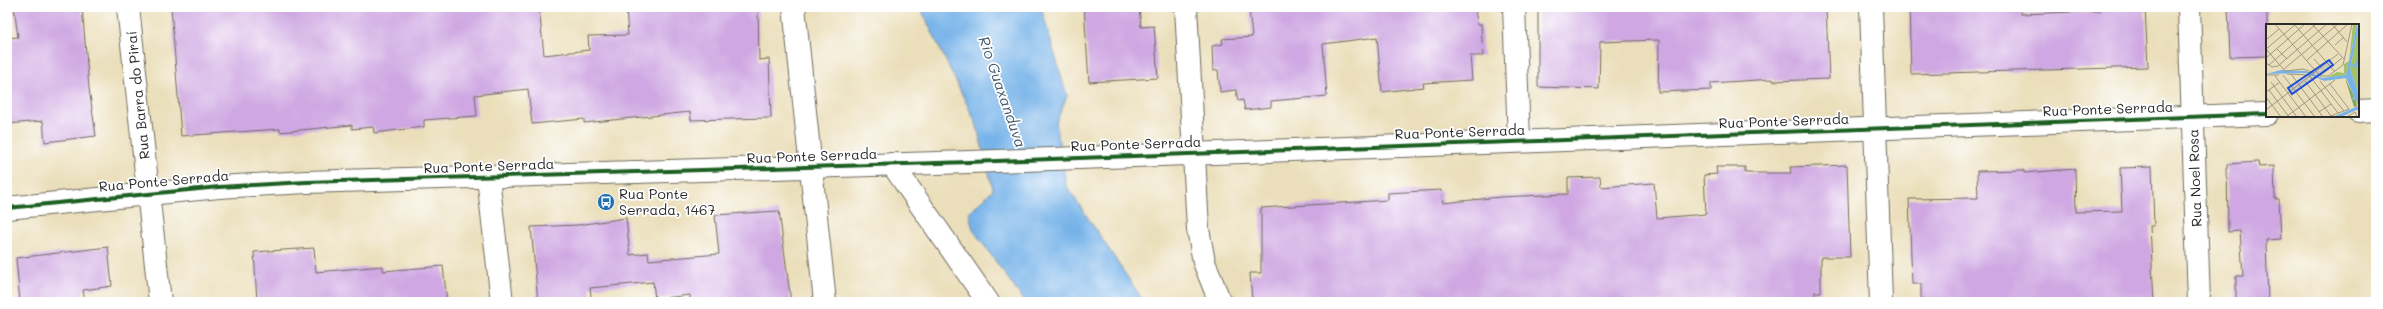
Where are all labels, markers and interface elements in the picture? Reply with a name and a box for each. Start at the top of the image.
inset map [2266,24,2359,117]
street label: Rua Barra do Piraí [121,30,154,160]
water label: Rio Guaxanduva [974,33,1031,150]
street label: Rua Ponte Serrada [2042,97,2174,120]
street label: Rua Ponte Serrada [1718,109,1850,132]
street label: Rua Ponte Serrada [1394,120,1526,143]
street label: Rua Noel Rosa [2183,129,2206,227]
street label: Rua Ponte Serrada [1070,132,1202,155]
street label: Rua Ponte Serrada [746,144,878,167]
street label: Rua Ponte Serrada [423,154,555,177]
street label: Rua Ponte Serrada [98,165,230,196]
place label: Rua Ponte Serrada, 1467 [619,184,716,219]
bus stop icon: Rua Ponte Serrada, 1467 [596,192,616,212]

